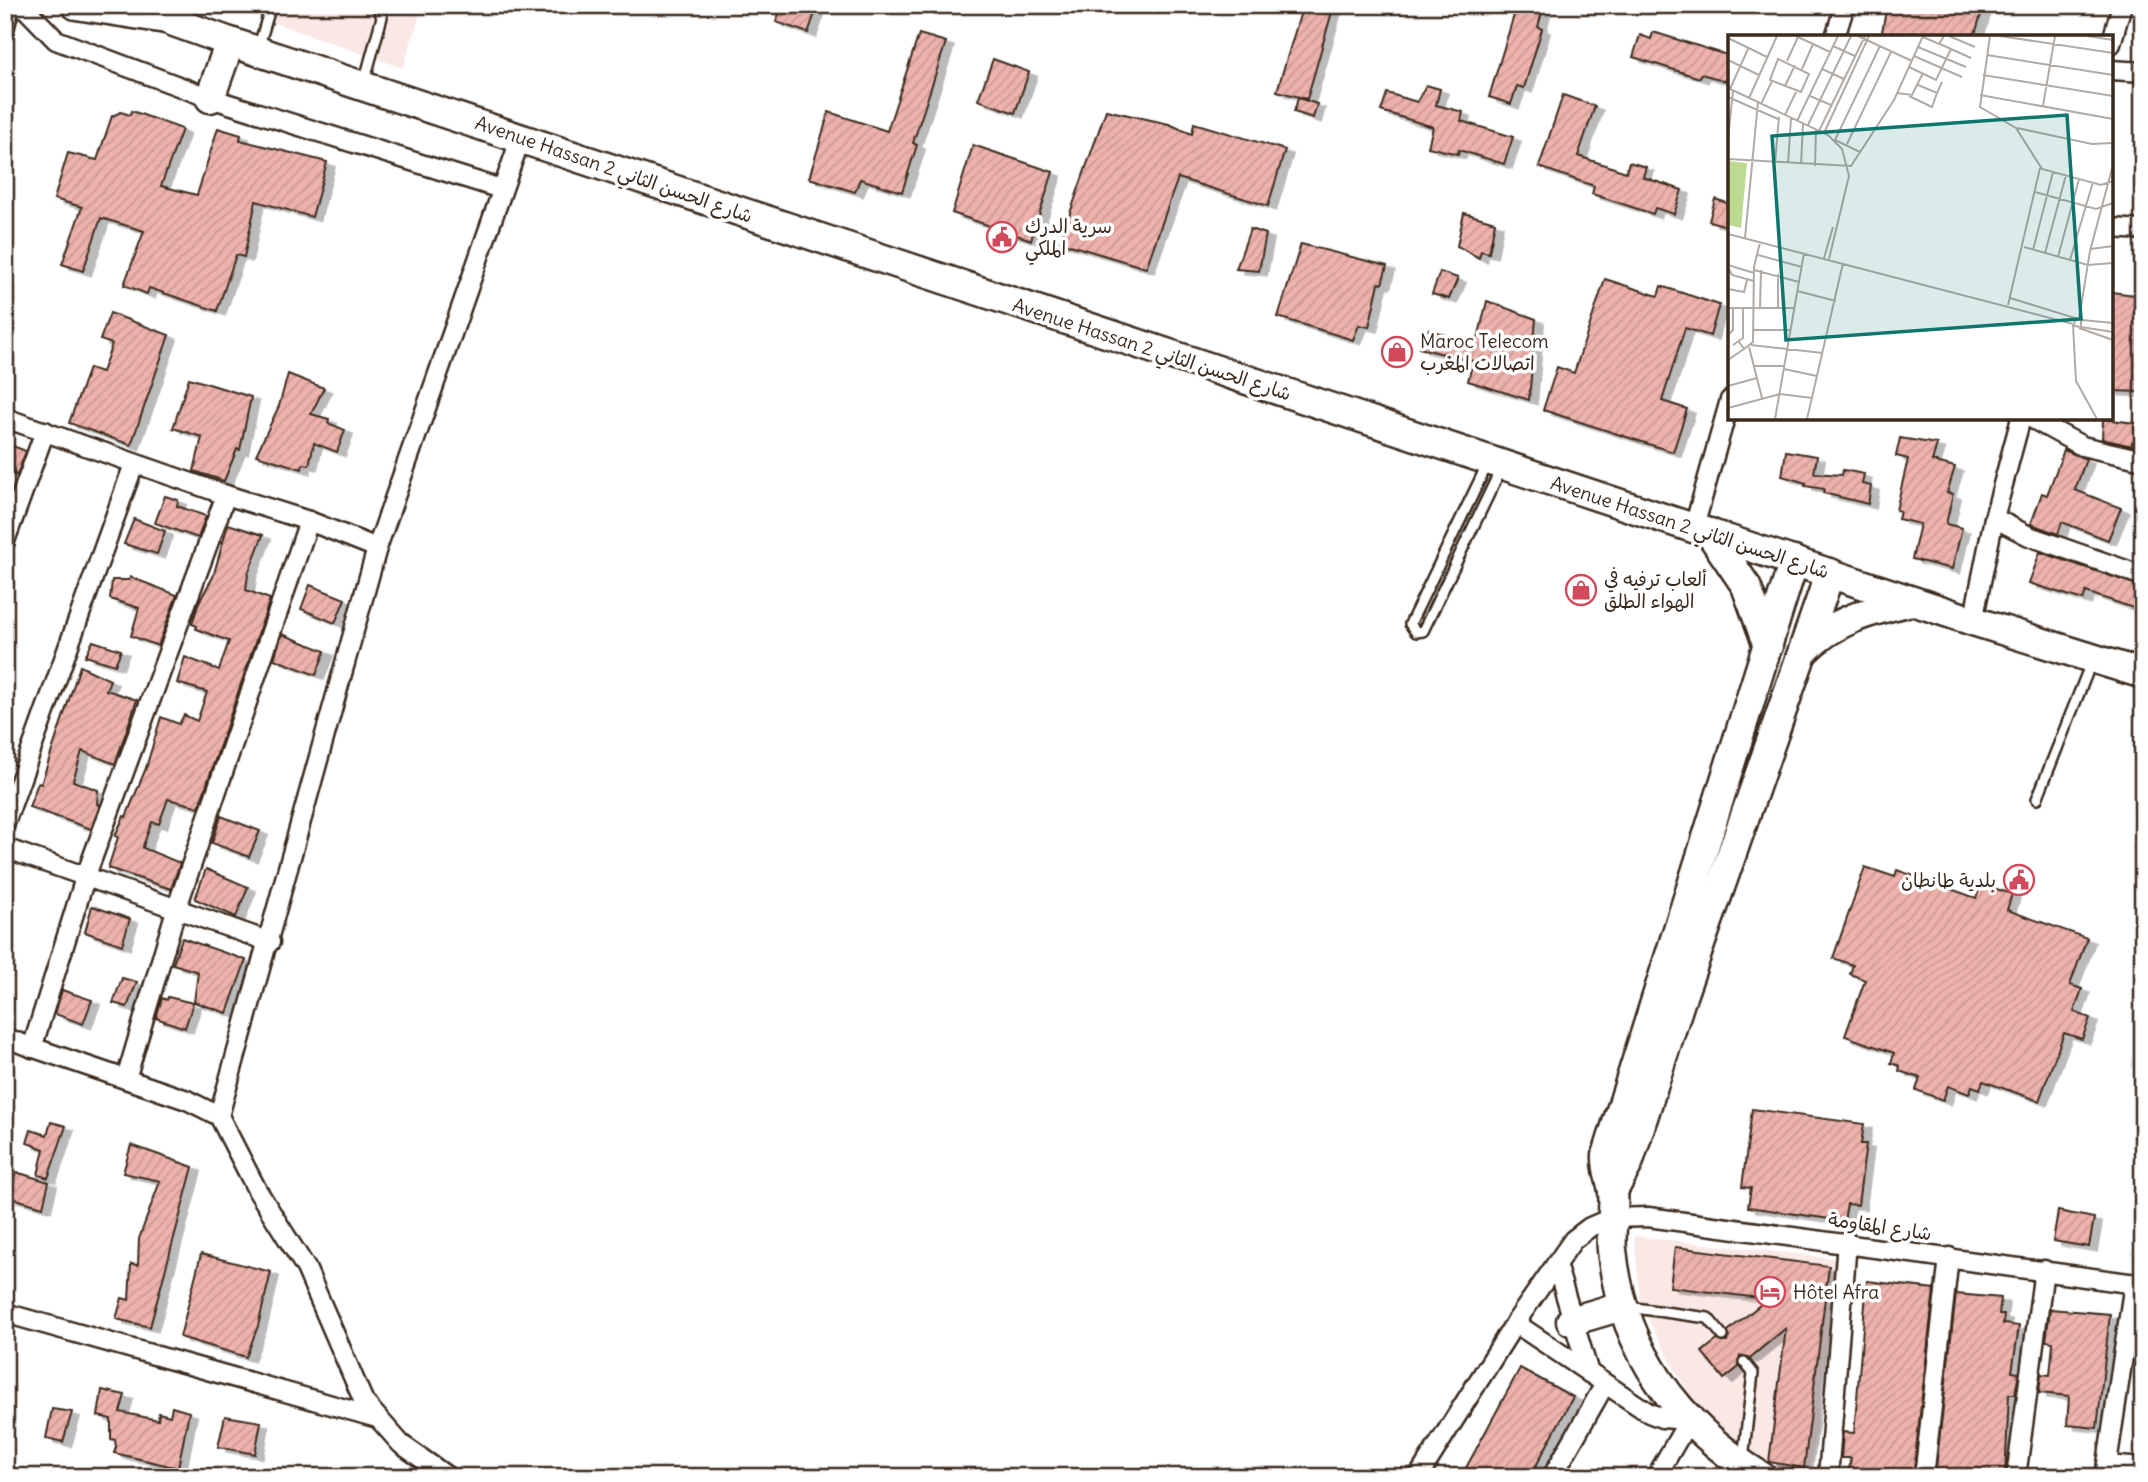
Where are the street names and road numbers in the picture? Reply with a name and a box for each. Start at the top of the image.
street label: Avenue Hassan 2 شارع الحسن الثاني [471,110,756,233]
street label: Avenue Hassan 2 شارع الحسن الثاني [1008,293,1294,410]
street label: Avenue Hassan 2 شارع الحسن الثاني [1546,471,1832,588]
street label: شارع المقاومة [1826,1207,1933,1247]

